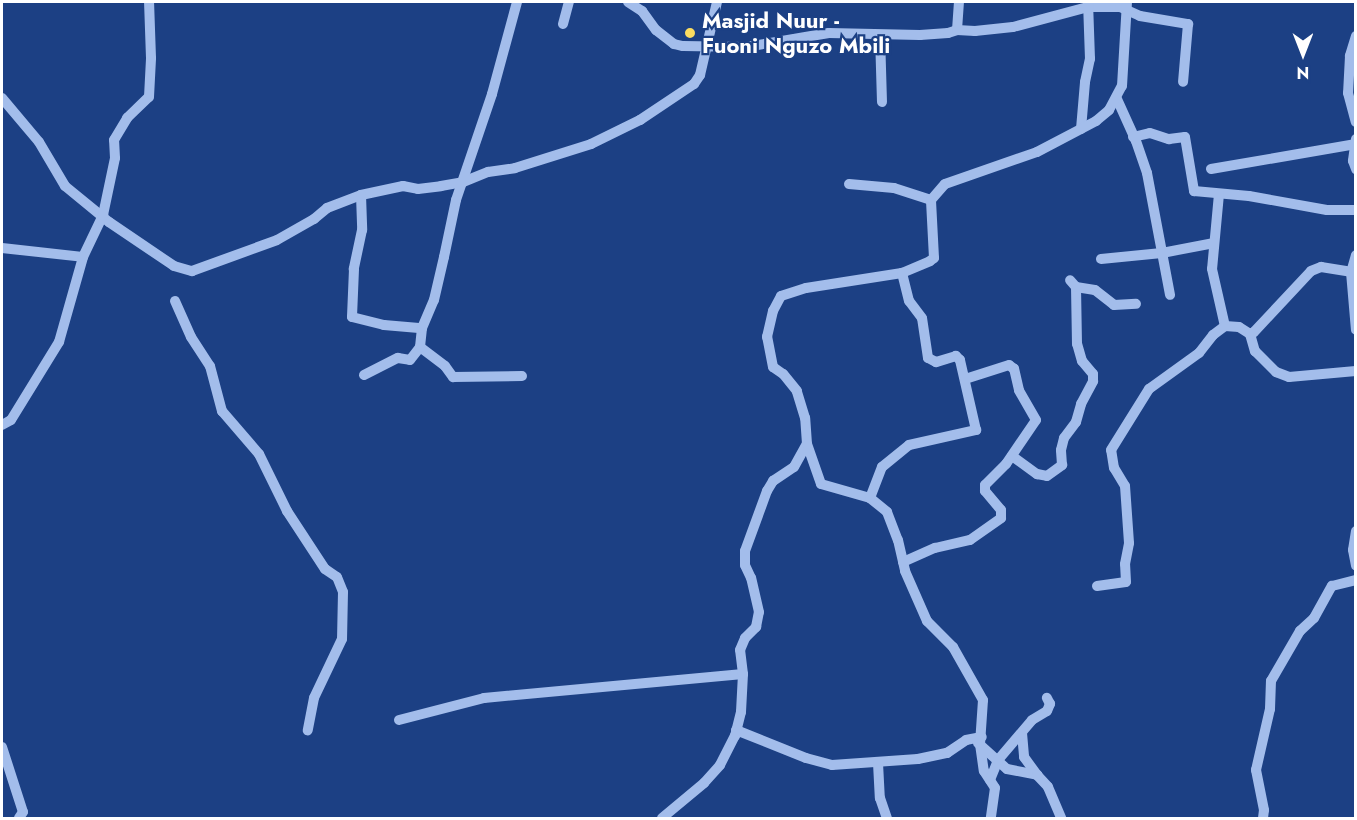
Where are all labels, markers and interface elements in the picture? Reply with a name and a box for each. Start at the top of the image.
place label: Masjid Nuur - Fuoni Nguzo Mbili [702,7,890,58]
north arrow [1273,24,1333,84]
marker: Masjid Nuur - Fuoni Nguzo Mbili [683,26,697,40]
text: N [1297,61,1309,84]

